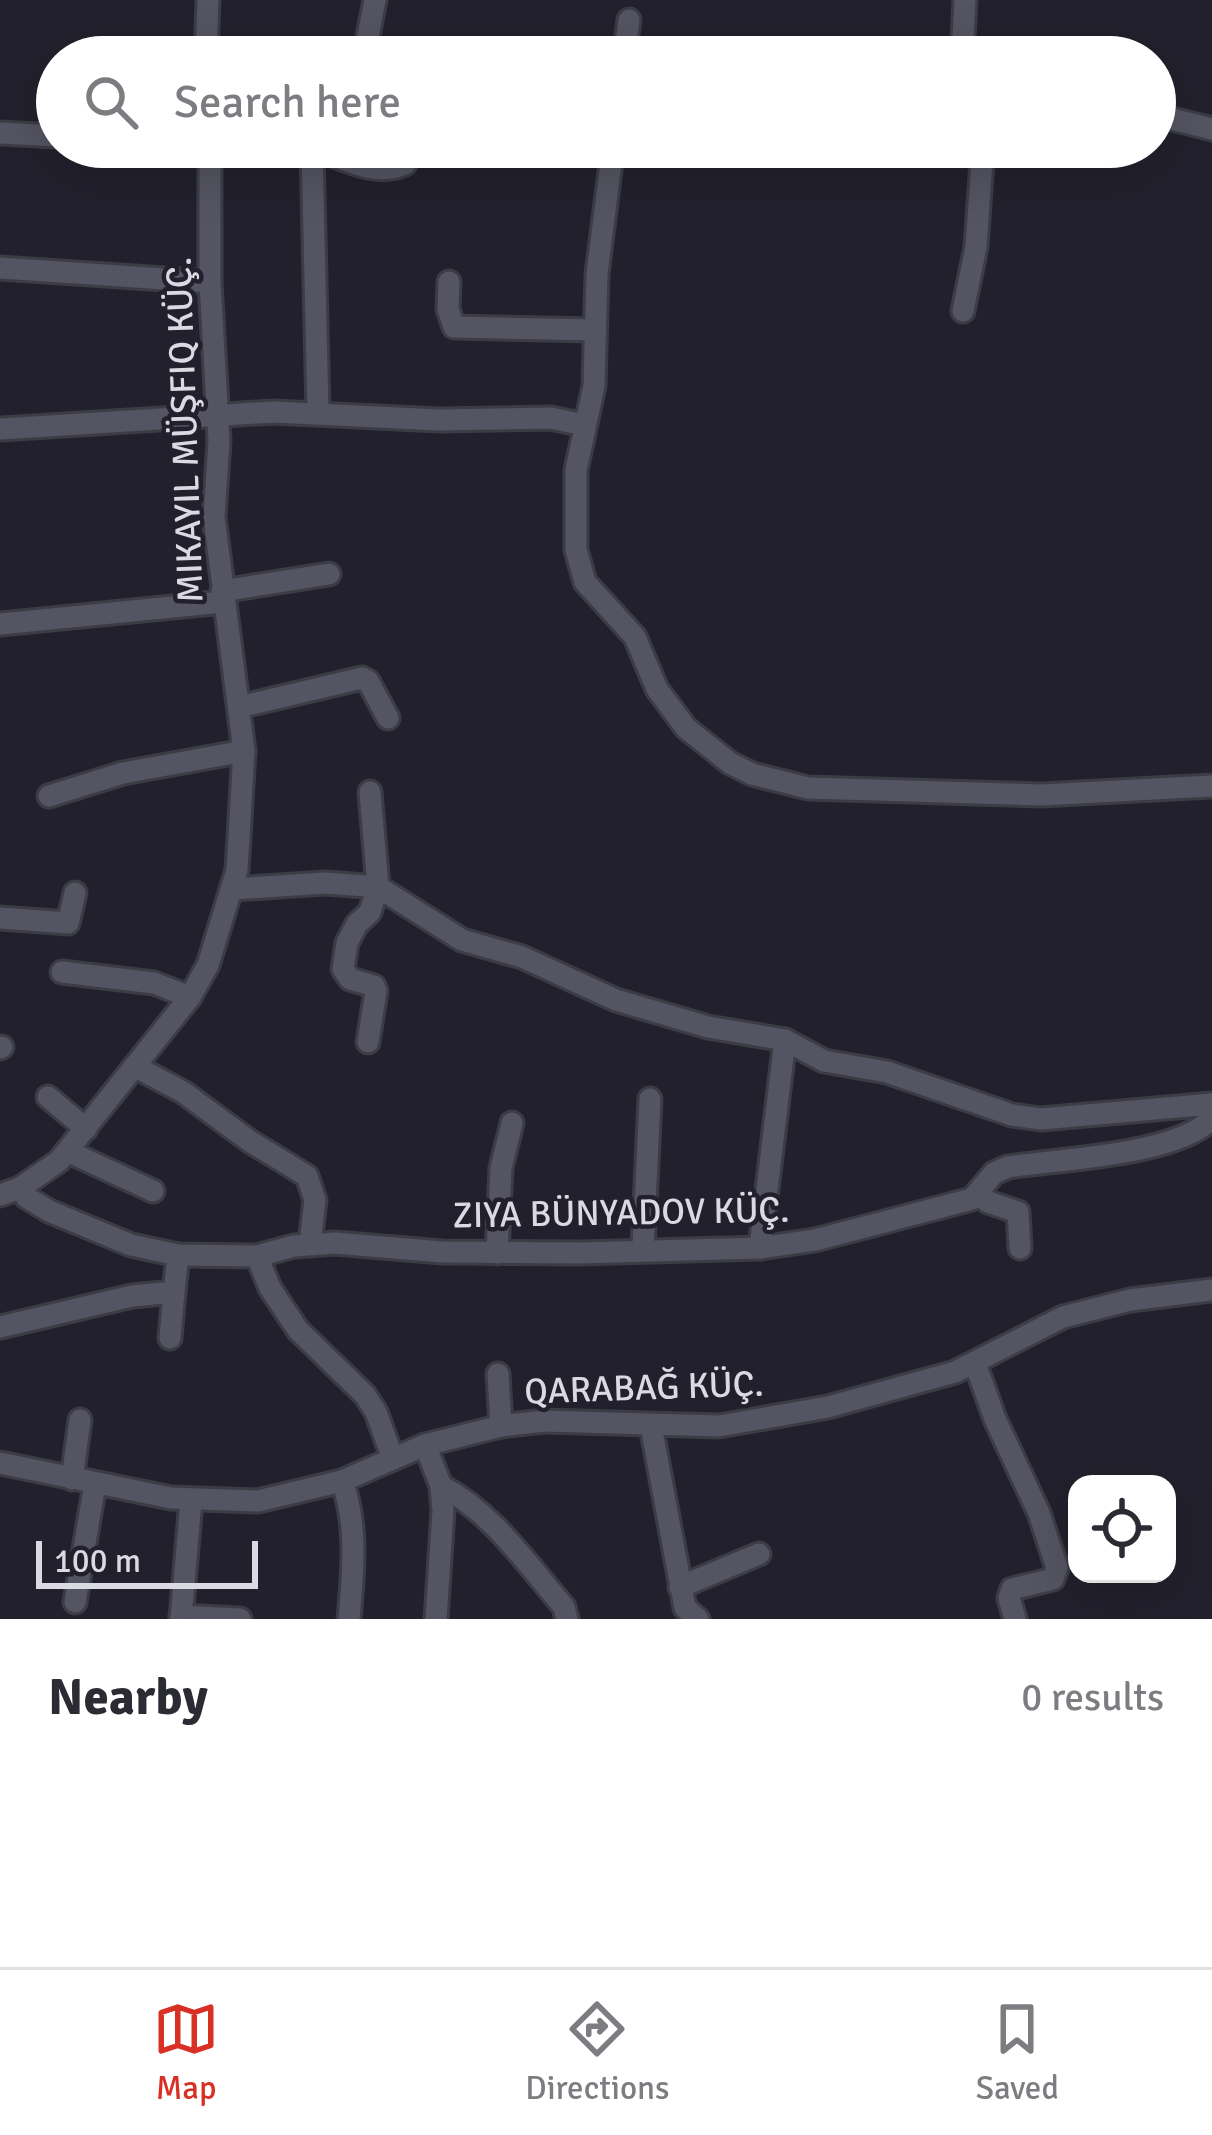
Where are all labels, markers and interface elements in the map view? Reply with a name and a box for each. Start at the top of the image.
search box [36,36,1176,168]
icon: search [78,69,144,135]
text: Search here [174,75,401,130]
street label: MIKAYIL MÜŞFIQ KÜÇ. [156,256,214,604]
street label: ZIYA BÜNYADOV KÜÇ. [452,1188,790,1238]
street label: QARABAĞ KÜÇ. [524,1361,764,1415]
map controls [1068,1475,1176,1583]
button: locate [1068,1475,1176,1583]
scale bar [36,1535,258,1588]
text: 100 m [54,1541,141,1582]
text: Nearby [48,1666,208,1729]
text: 0 results [1021,1673,1164,1721]
tab: Map [153,1996,219,2109]
tab: Directions [525,1996,670,2109]
tab: Saved [976,1996,1059,2109]

